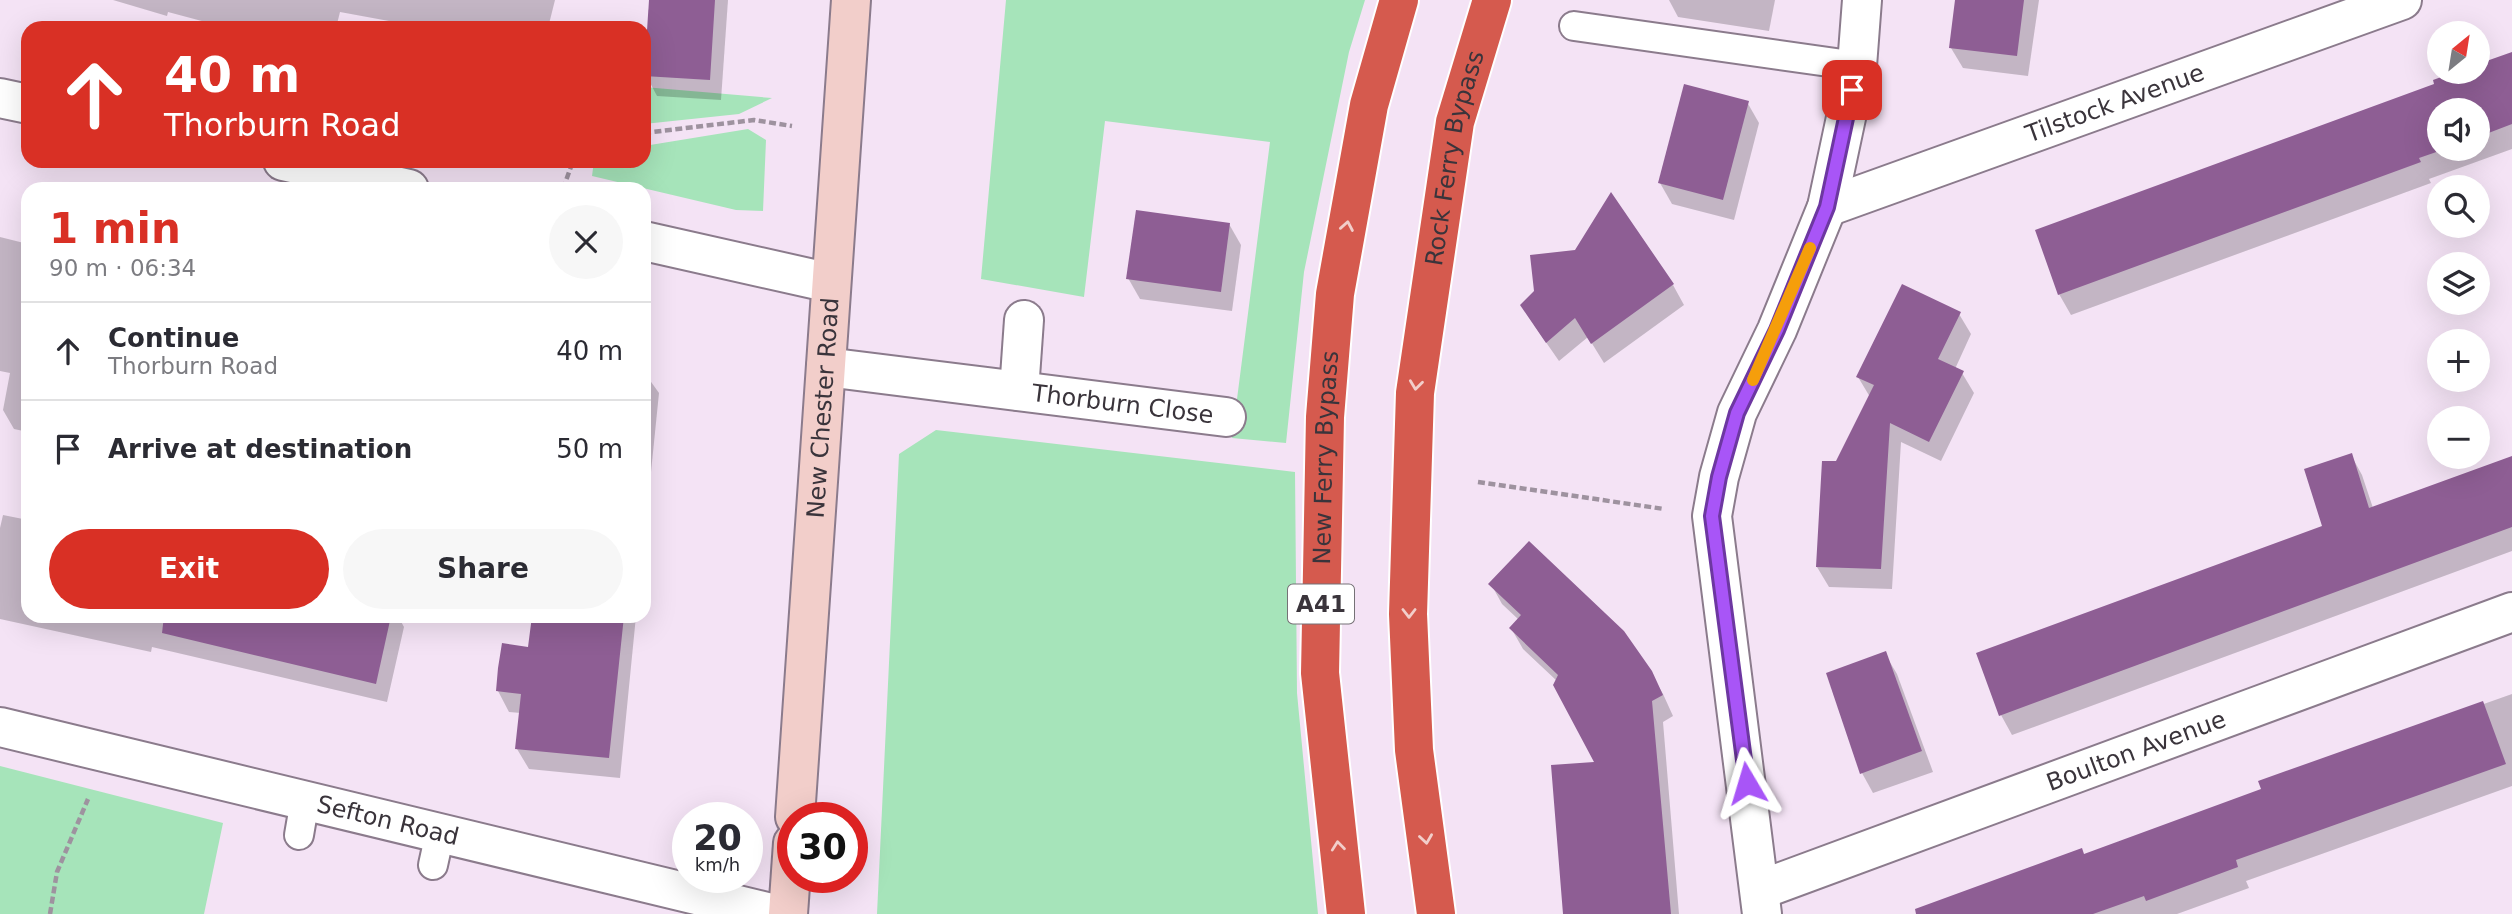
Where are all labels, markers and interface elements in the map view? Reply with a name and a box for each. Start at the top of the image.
north arrow [2427,21,2490,84]
map controls [2427,21,2490,469]
text: 40 m [164,47,300,104]
street label: Rock Ferry Bypass [1420,47,1490,268]
icon: ahead [49,49,140,140]
street label: Tilstock Avenue [2021,58,2208,149]
pin [1822,60,1882,120]
icon: arrive [1833,71,1871,109]
button: sound [2427,98,2490,161]
text: Thorburn Road [164,106,401,144]
button: search [2427,175,2490,238]
text: 1 min [49,204,181,253]
button: close [549,205,623,279]
one-way arrow [1339,221,1354,232]
button: layers [2427,252,2490,315]
text: 90 m · 06:34 [49,255,196,281]
street label: New Chester Road [802,297,845,519]
text: Continue [108,323,239,353]
button: + [2427,329,2490,392]
icon: ahead [49,332,87,370]
text: 40 m [556,336,623,366]
street label: New Ferry Bypass [1308,349,1344,565]
text: Thorburn Road [108,353,278,379]
street label: Thorburn Close [1029,379,1215,429]
one-way arrow [1408,380,1423,391]
button: − [2427,406,2490,469]
icon: arrive [49,430,87,468]
text: Arrive at destination [108,434,412,464]
text: 50 m [556,434,623,464]
button: Exit [49,529,329,609]
button: Share [343,529,623,609]
road number: A41 [1288,584,1354,624]
one-way arrow [1401,608,1417,619]
street label: Boulton Avenue [2043,705,2230,797]
position arrow [1710,746,1784,820]
street label: Sefton Road [314,790,462,851]
speed limit sign: 30 [777,802,868,893]
text: 20 [693,818,742,858]
one-way arrow [1418,833,1433,845]
one-way arrow [1331,840,1346,852]
text: km/h [695,854,740,875]

